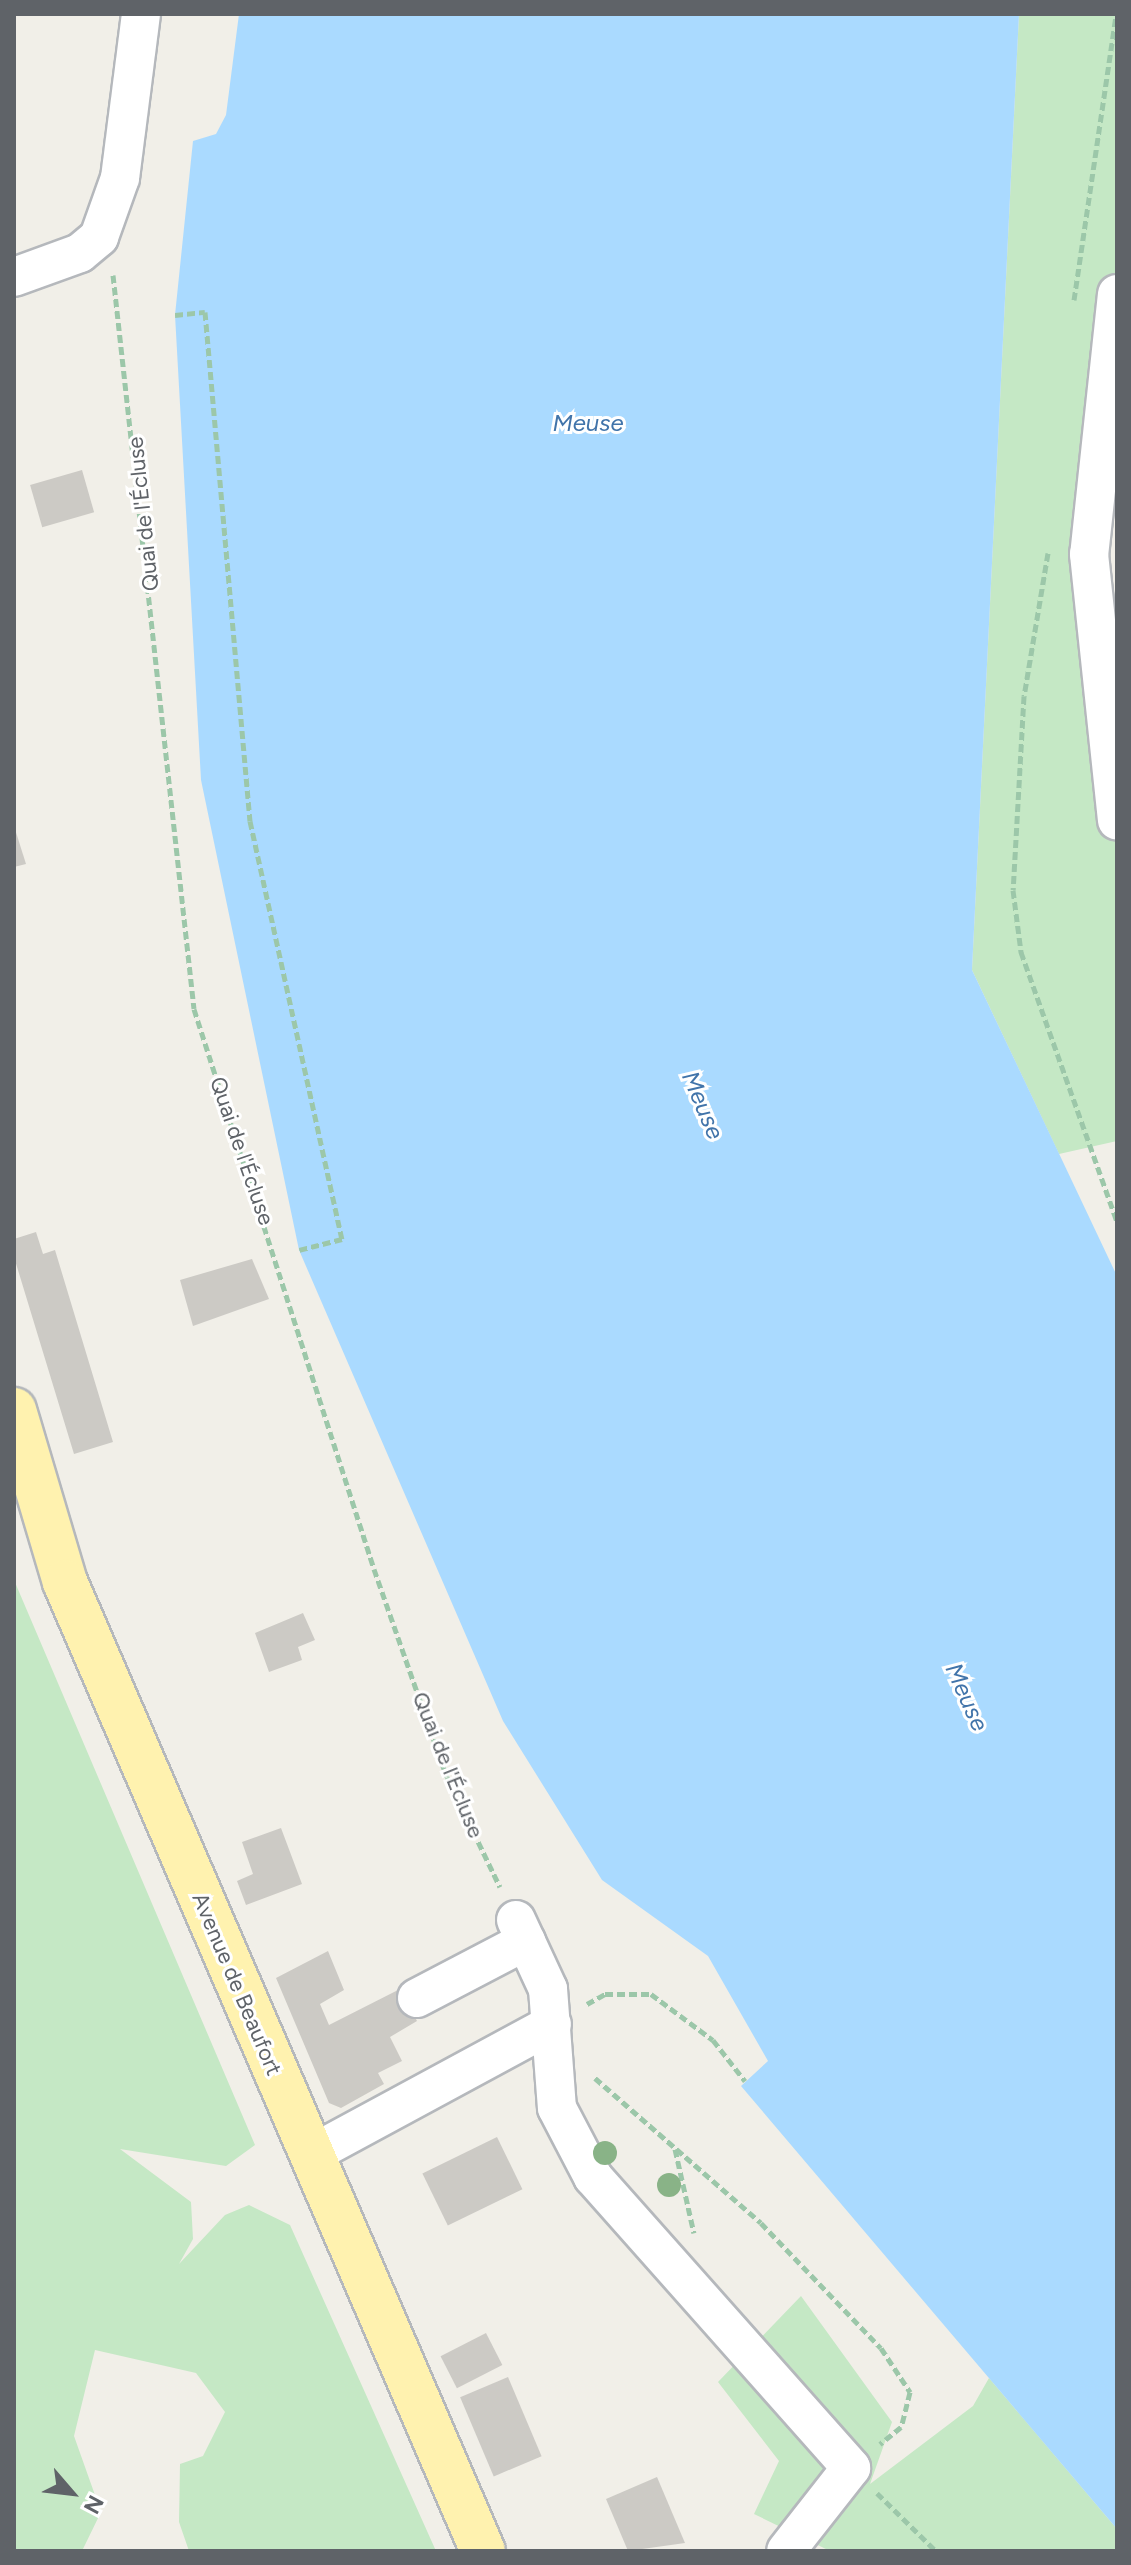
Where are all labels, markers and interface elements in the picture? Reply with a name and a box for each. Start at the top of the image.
water label: Meuse [552,409,624,437]
street label: Quai de l'Écluse [122,436,164,592]
water label: Meuse [676,1067,730,1143]
street label: Quai de l'Écluse [204,1073,280,1229]
water label: Meuse [939,1659,995,1735]
street label: Quai de l'Écluse [407,1688,489,1842]
street label: Avenue de Beaufort [187,1889,287,2079]
north arrow [32,2453,112,2533]
text: N [78,2491,110,2518]

